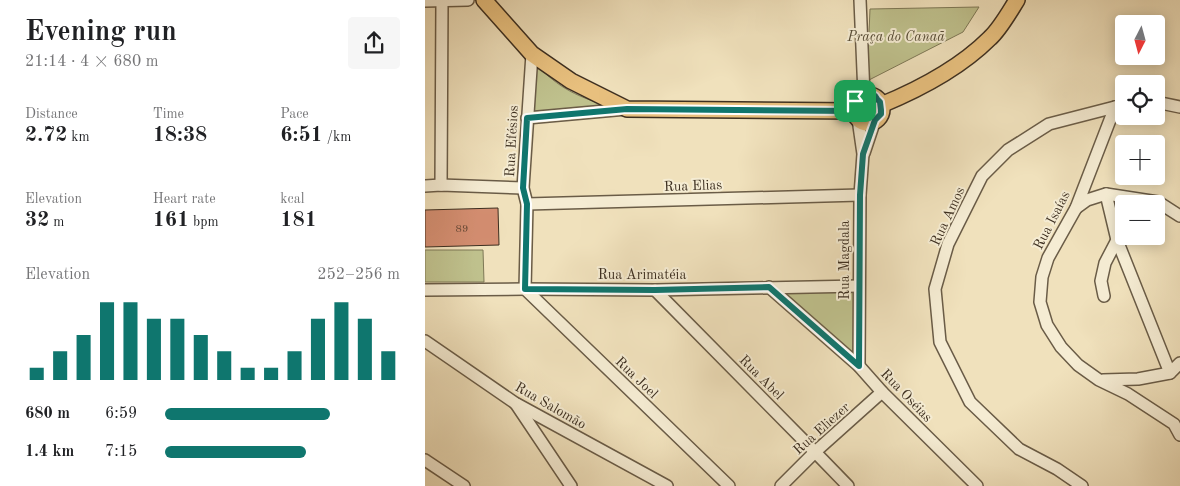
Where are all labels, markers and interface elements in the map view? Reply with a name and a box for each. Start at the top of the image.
north arrow [1115,15,1165,65]
map controls [1115,15,1165,245]
button: share [348,17,400,69]
text: Evening run [25,19,177,47]
park label: Praça do Canaã [846,30,945,44]
text: 21:14 · 4 × 680 m [25,54,158,70]
button: locate [1115,75,1165,125]
pin [834,80,876,122]
icon: arrive [841,87,869,115]
street label: Rua Efésios [503,105,521,177]
text: Distance [25,107,78,121]
text: Time [153,107,184,121]
text: Pace [280,107,309,121]
text: 2.72 [25,125,67,146]
text: 18:38 [153,125,207,146]
text: 6:51 [280,125,323,146]
text: km [67,130,90,144]
text: /km [323,130,351,144]
button: + [1115,135,1165,185]
street label: Rua Elias [664,178,723,194]
street label: Rua Amos [928,185,968,248]
street label: Rua Isaías [1031,189,1073,252]
text: Elevation [25,192,82,206]
text: Heart rate [153,192,216,206]
text: kcal [280,192,304,206]
button: − [1115,195,1165,245]
text: 32 [25,210,49,231]
text: 161 [153,210,189,231]
text: 181 [280,210,317,231]
text: m [49,215,64,229]
text: bpm [189,215,219,229]
street label: Rua Magdala [838,220,852,300]
house number: 89 [456,224,468,235]
text: Elevation [25,267,90,283]
text: 252–256 m [317,267,400,283]
street label: Rua Arimatéia [598,268,686,282]
street label: Rua Abel [736,353,786,403]
street label: Rua Joel [612,354,660,401]
street label: Rua Oséias [878,367,935,425]
street label: Rua Salomão [513,380,589,432]
street label: Rua Eliezer [791,400,853,457]
text: 680 m [25,406,70,422]
text: 6:59 [105,406,137,422]
text: 1.4 km [25,444,74,460]
text: 7:15 [105,444,137,460]

